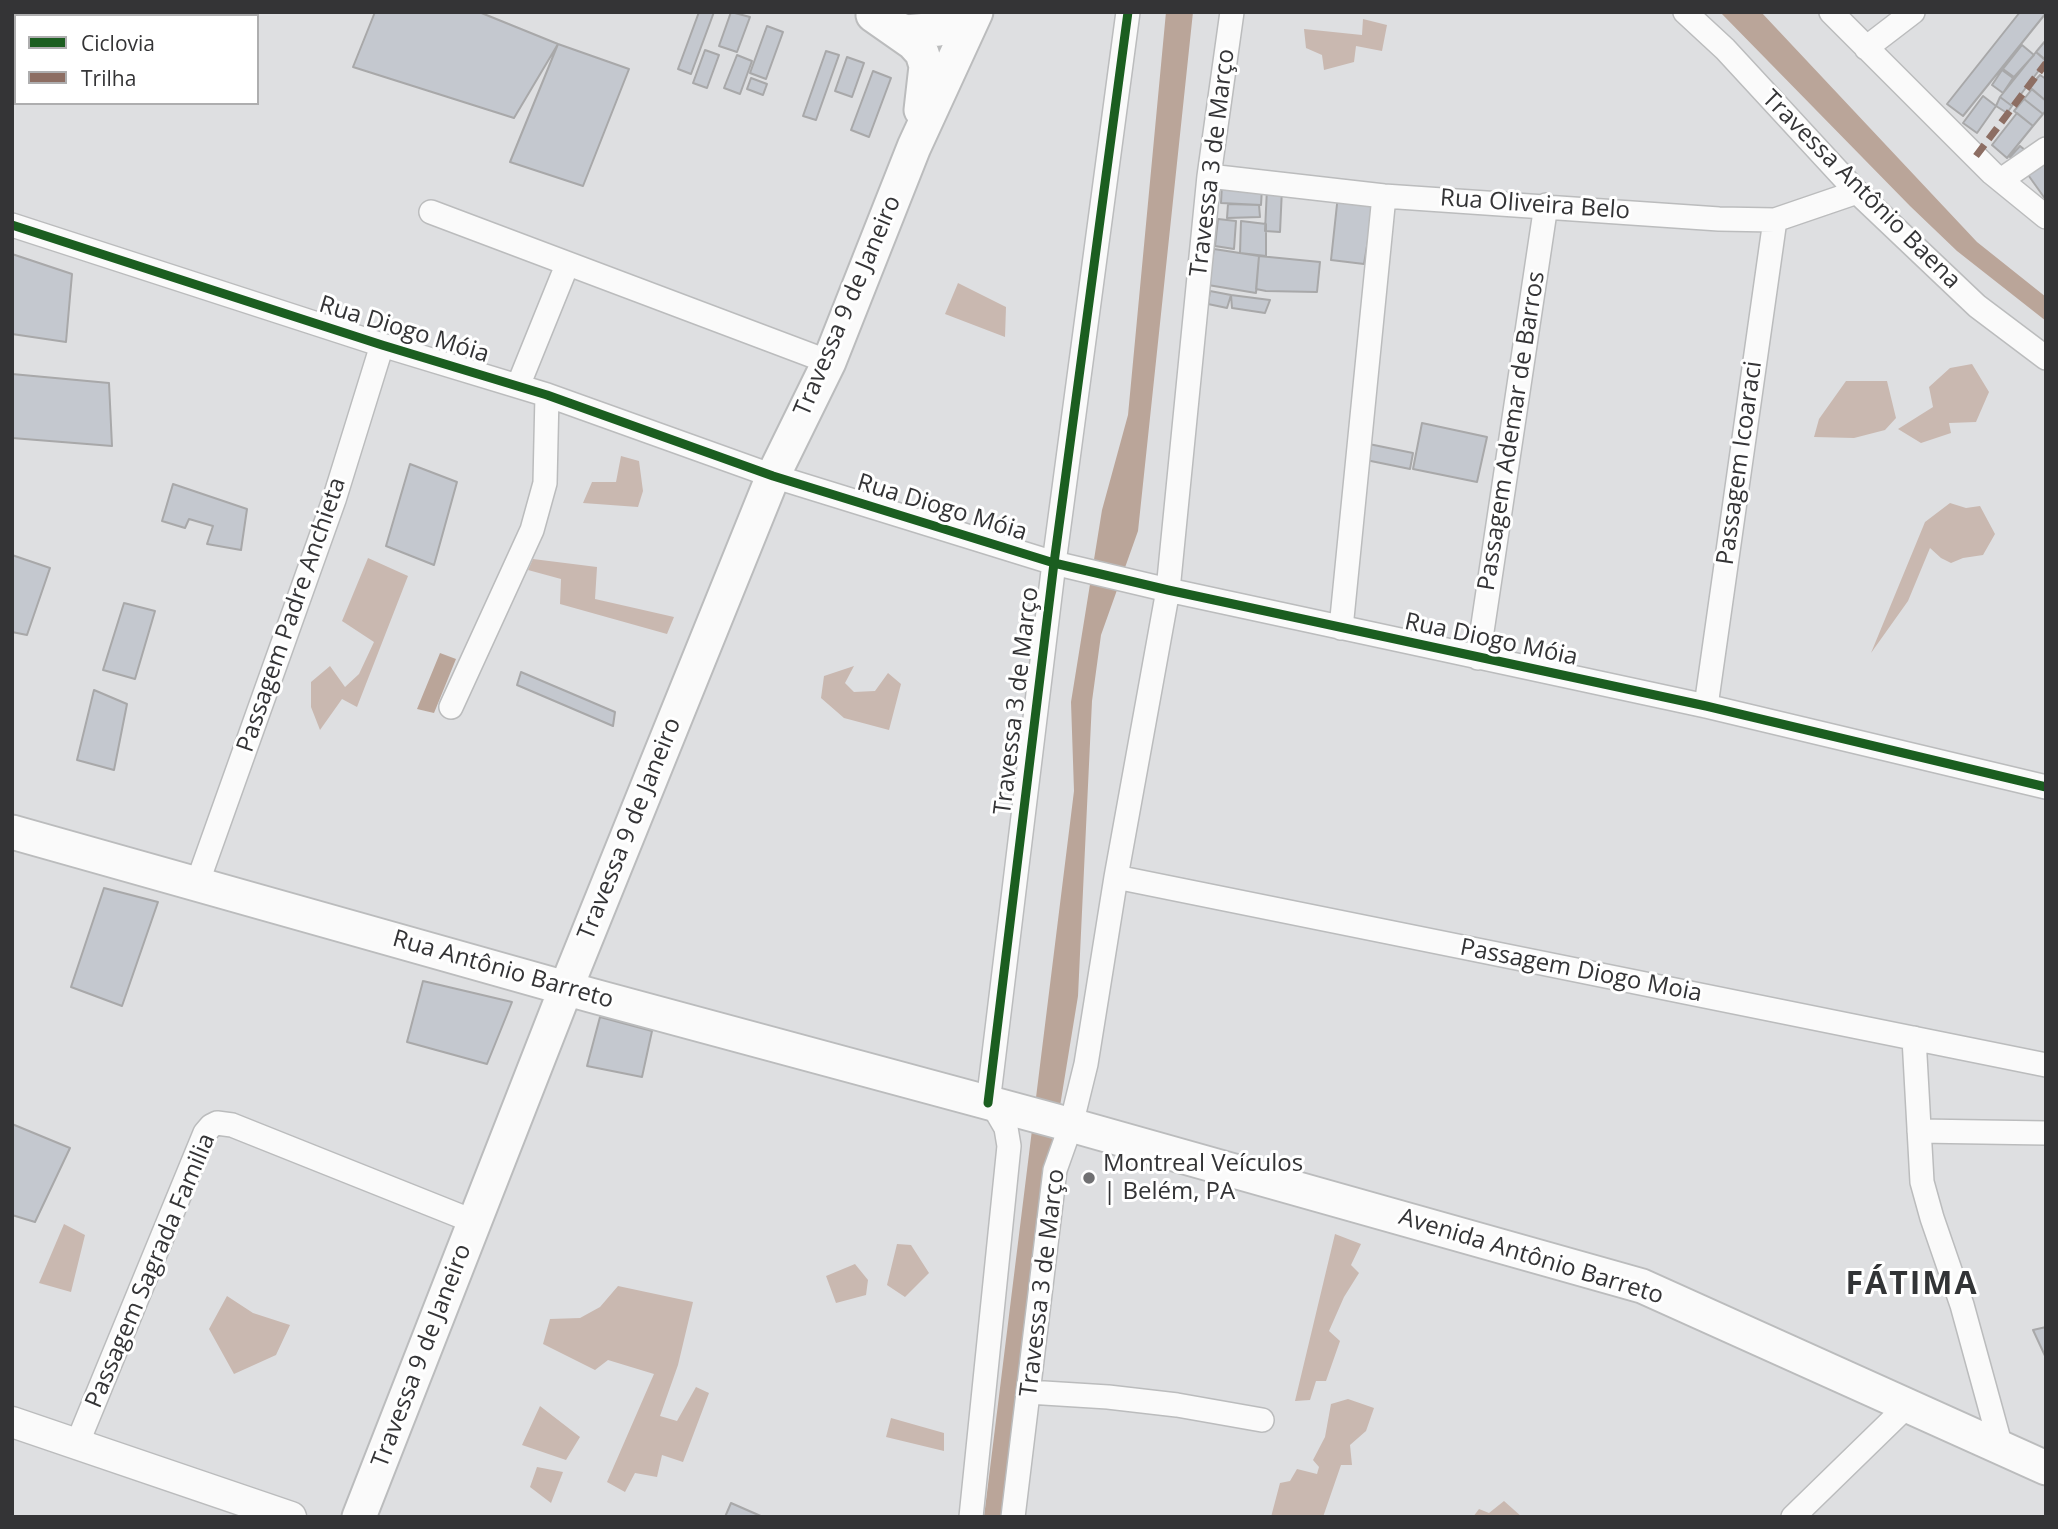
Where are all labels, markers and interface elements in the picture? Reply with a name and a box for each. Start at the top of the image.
legend [14,14,259,105]
text: Ciclovia [81,29,155,57]
street label: Travessa 3 de Março [1185,47,1241,279]
text: Trilha [81,64,136,92]
street label: Travessa Antônio Baena [1756,85,1966,295]
street label: Rua Oliveira Belo [1439,184,1631,226]
street label: Travessa 9 de Janeiro [788,191,908,421]
street label: Passagem Ademar de Barros [1473,269,1551,593]
street label: Rua Diogo Móia [316,290,492,370]
street label: Passagem Icoaraci [1711,359,1769,567]
street label: Rua Diogo Móia [854,468,1030,548]
street label: Passagem Padre Anchieta [231,474,353,756]
street label: Travessa 3 de Março [989,585,1045,817]
street label: Rua Diogo Móia [1402,608,1580,672]
street label: Travessa 9 de Janeiro [572,714,688,944]
street label: Rua Antônio Barreto [389,925,617,1015]
street label: Passagem Diogo Moia [1458,933,1704,1009]
street label: Passagem Sagrada Familia [80,1129,222,1413]
place label: Montreal Veículos | Belém, PA [1103,1150,1303,1206]
street label: Travessa 3 de Março [1015,1167,1071,1399]
marker: Montreal Veículos | Belém, PA [1081,1170,1097,1186]
street label: Avenida Antônio Barreto [1395,1203,1667,1311]
street label: Travessa 9 de Janeiro [366,1240,478,1472]
district label: FÁTIMA [1846,1266,1978,1304]

